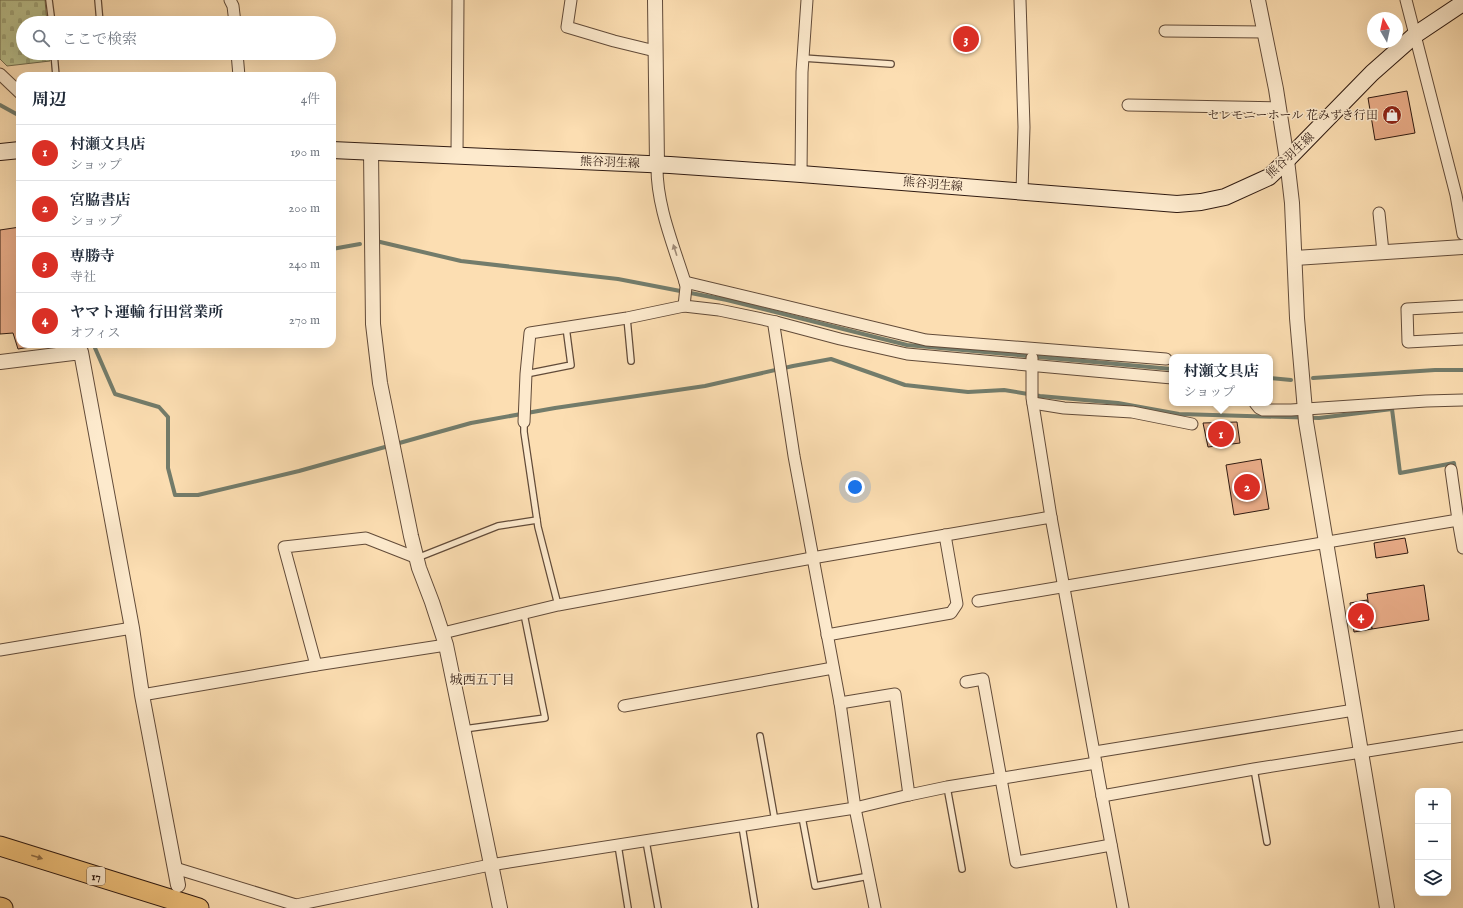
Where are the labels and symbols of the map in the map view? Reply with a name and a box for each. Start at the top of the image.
north arrow [1367,12,1403,48]
pin: 3 [953,24,979,54]
shop icon: セレモニーホール 花みずき行田 [1381,104,1403,126]
place label: セレモニーホール 花みずき行田 [1208,108,1378,123]
street label: 熊谷羽生線 [1263,129,1317,181]
street label: 熊谷羽生線 [580,154,640,171]
street label: 熊谷羽生線 [902,174,964,195]
one-way arrow [672,244,678,256]
pin: 1 [1208,419,1234,449]
pin: 2 [1234,472,1260,502]
your location [845,477,865,497]
pin: 4 [1348,601,1374,631]
district label: 城西五丁目 [449,672,515,689]
one-way arrow [32,855,44,861]
road number: 17 [87,867,105,885]

